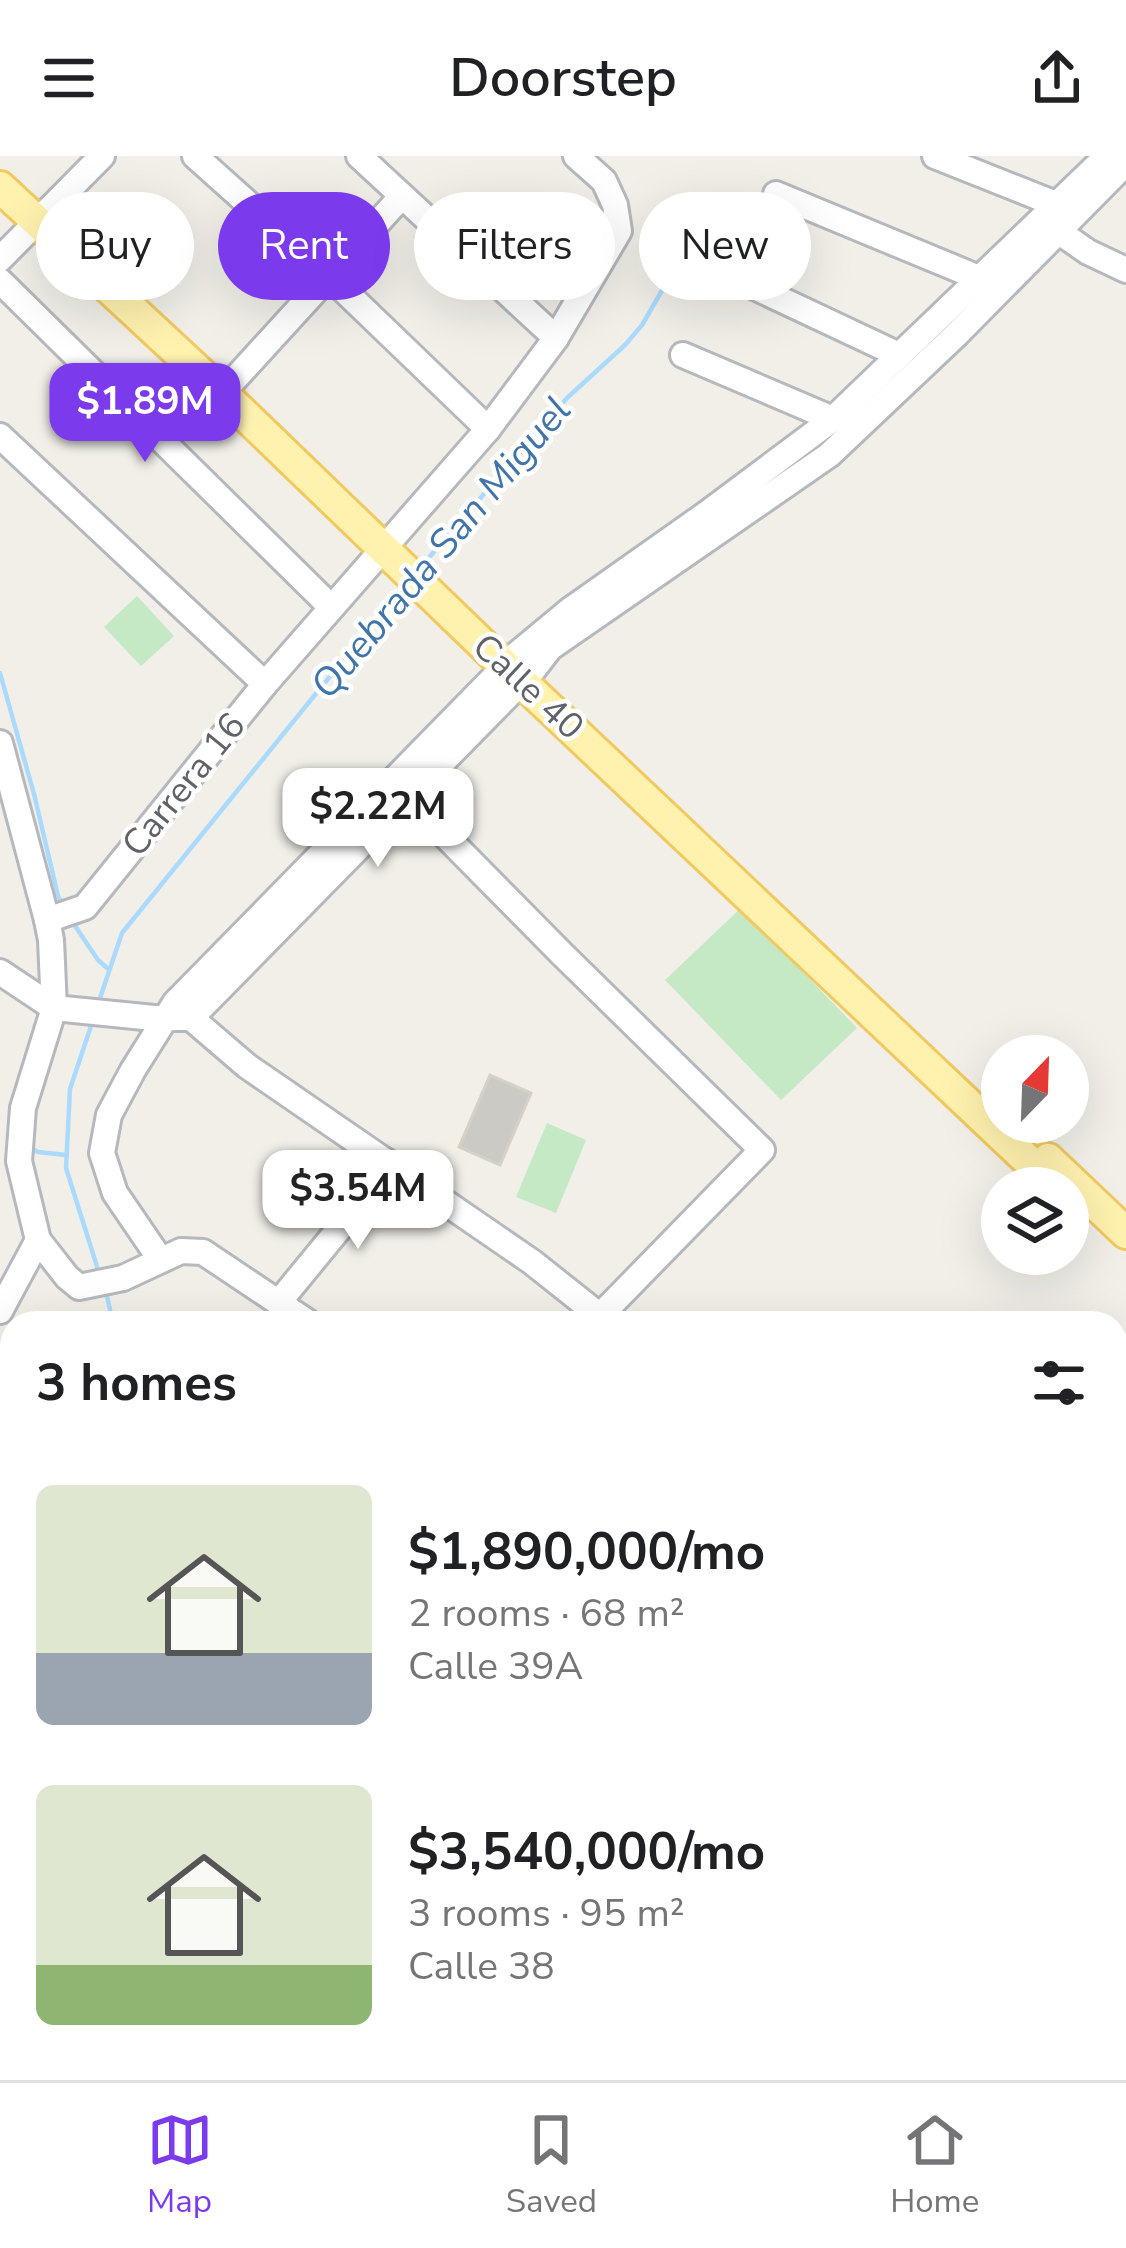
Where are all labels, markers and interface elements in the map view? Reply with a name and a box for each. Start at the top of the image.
text: Doorstep [449,41,677,115]
icon: menu [36,45,102,111]
icon: share [1024,45,1090,111]
chip: Buy [36,192,194,300]
chip: Rent [218,192,390,300]
chip: Filters [414,192,615,300]
chip: New [639,192,811,300]
pin: $1.89M [47,363,243,465]
text: $1.89M [76,375,214,428]
water label: Quebrada San Miguel [299,386,583,710]
street label: Calle 40 [462,623,594,751]
street label: Carrera 16 [111,703,257,867]
pin: $2.22M [280,768,476,870]
text: $2.22M [309,780,447,833]
north arrow [981,1035,1089,1143]
map controls [981,1035,1089,1275]
pin: $3.54M [260,1150,456,1252]
text: $3.54M [289,1162,427,1215]
button: layers [981,1167,1089,1275]
text: 3 homes [36,1348,237,1418]
icon: filters [1026,1350,1092,1416]
text: $1,890,000/mo [408,1517,765,1587]
icon: home [132,1533,276,1677]
text: 2 rooms · 68 m² [408,1587,685,1640]
text: Calle 39A [408,1640,583,1693]
text: $3,540,000/mo [408,1817,765,1887]
icon: home [132,1833,276,1977]
text: 3 rooms · 95 m² [408,1887,685,1940]
text: Calle 38 [408,1940,555,1993]
tab: Map [147,2107,213,2224]
tab: Saved [506,2107,597,2224]
tab: Home [890,2107,979,2224]

